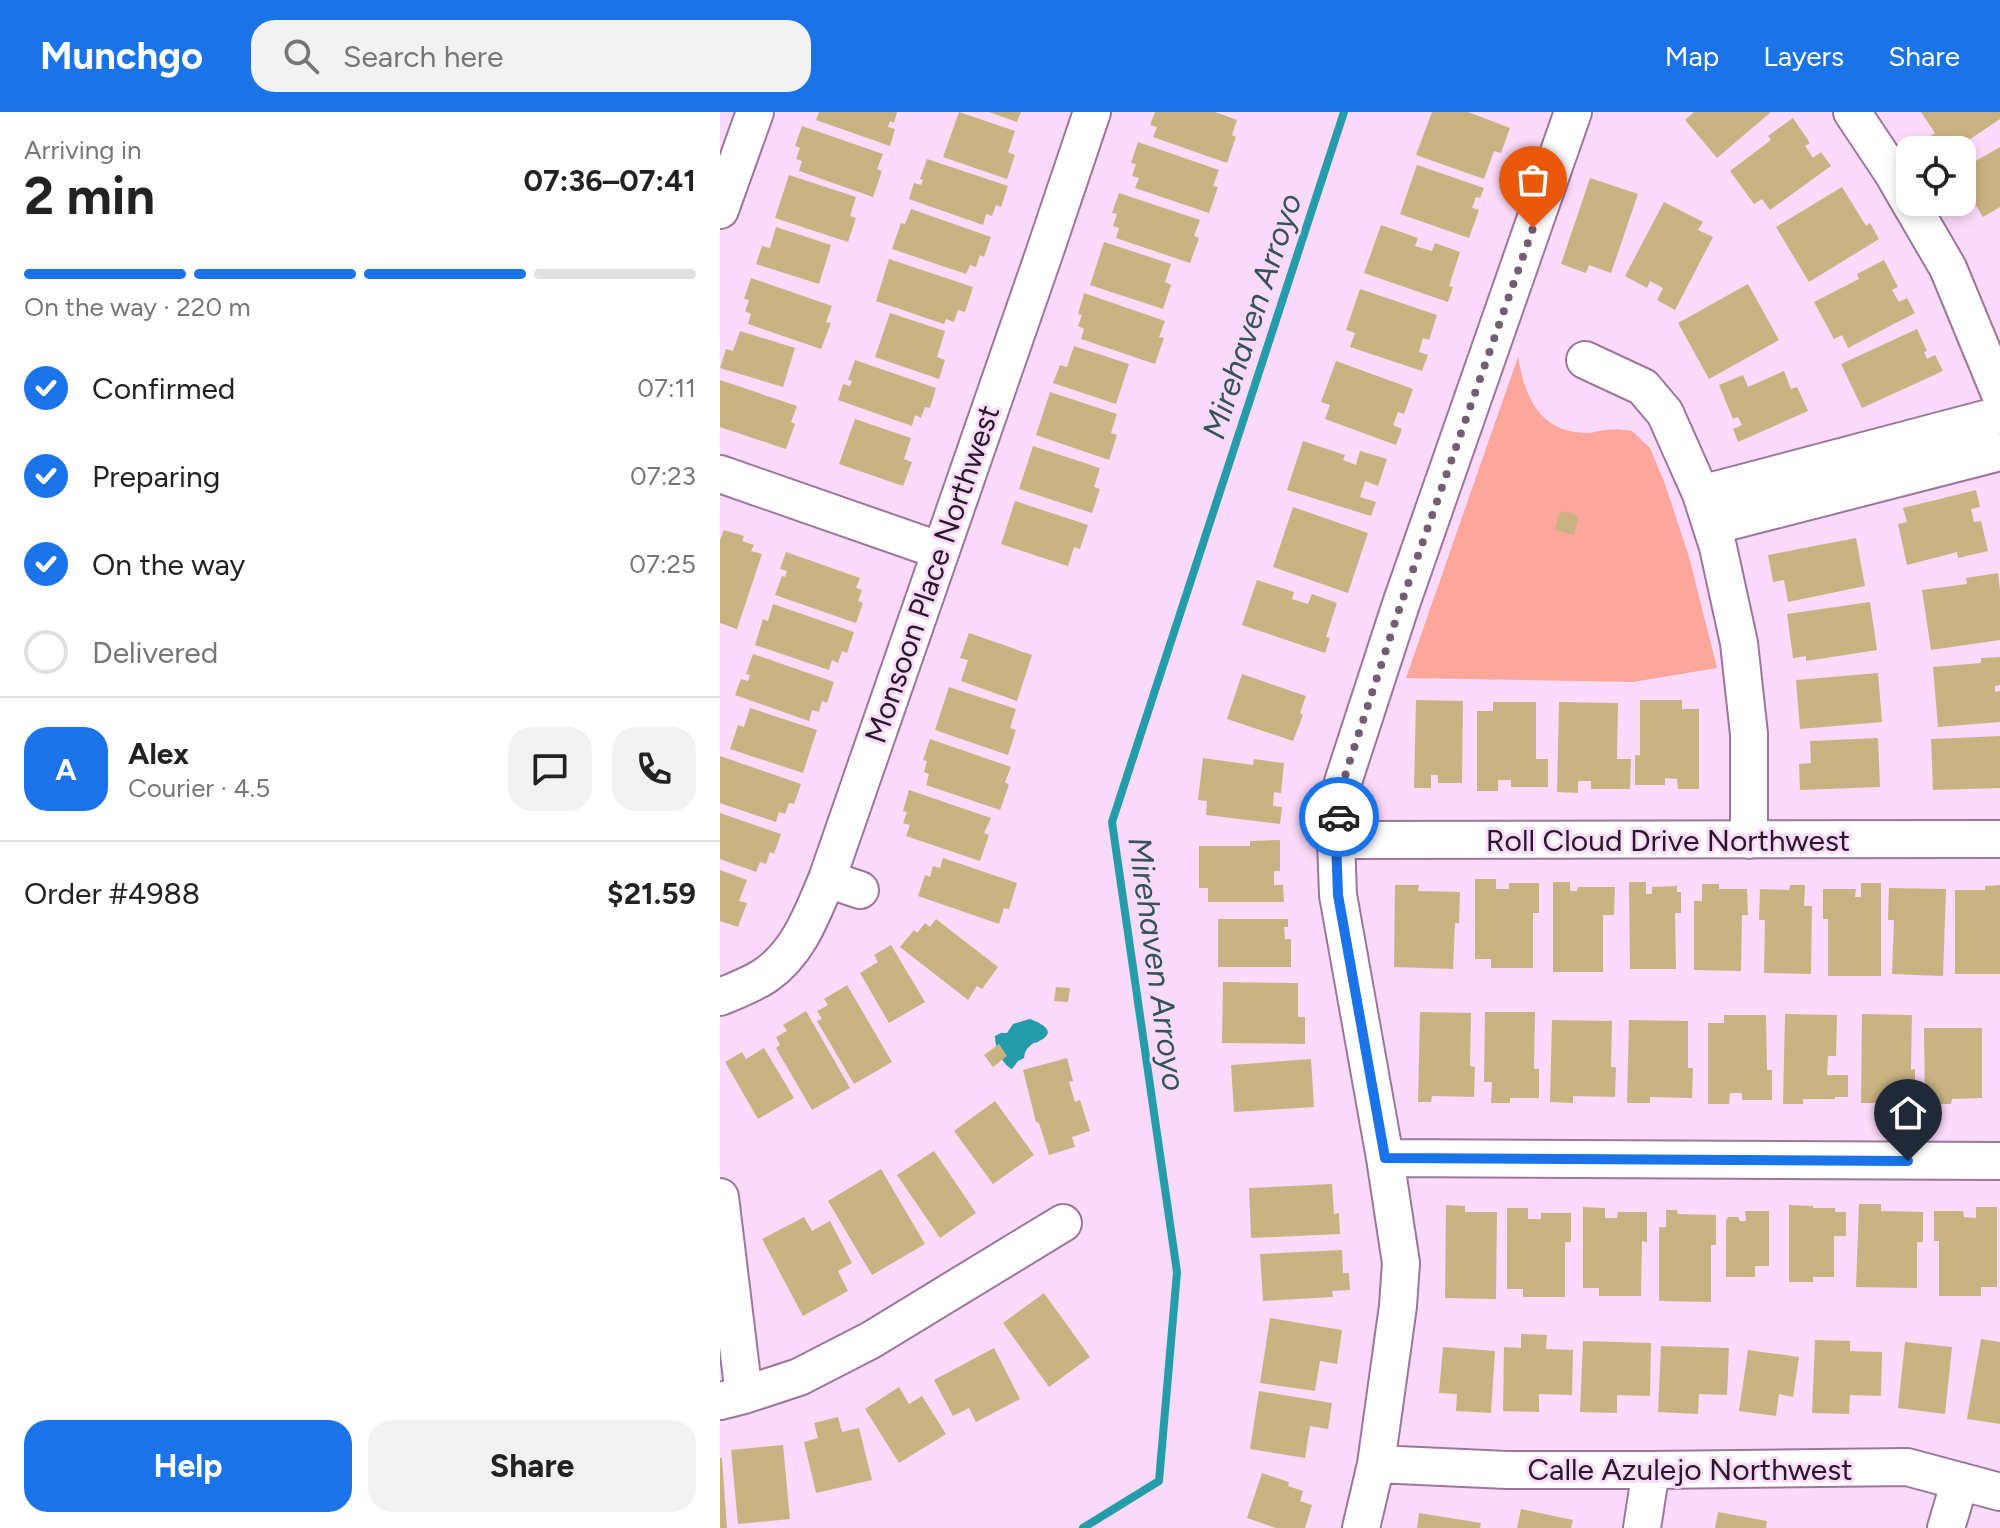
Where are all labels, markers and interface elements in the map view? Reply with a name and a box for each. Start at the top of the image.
search box [251,20,811,92]
text: Munchgo [40,33,203,79]
icon: search [279,34,323,78]
text: Search here [343,38,503,75]
text: Map [1665,39,1719,73]
text: Layers [1763,39,1844,73]
text: Share [1888,39,1960,73]
text: Arriving in [24,134,142,166]
map controls [1896,136,1976,216]
button: locate [1896,136,1976,216]
pin [1499,146,1567,228]
icon: bag [1511,158,1555,202]
text: 07:36–07:41 [523,162,696,199]
text: 2 min [24,165,155,227]
water label: Mirehaven Arroyo [1194,188,1310,444]
text: On the way · 220 m [24,291,251,323]
icon: check [24,366,68,410]
text: Confirmed [92,370,235,407]
text: 07:11 [637,372,696,404]
street label: Monsoon Place Northwest [857,400,1007,748]
icon: check [24,454,68,498]
text: Preparing [92,458,220,495]
text: 07:23 [630,460,696,492]
icon: check [24,542,68,586]
text: On the way [92,546,245,583]
text: 07:25 [629,548,696,580]
text: Delivered [92,634,218,671]
button: chat [508,727,592,811]
button: phone [612,727,696,811]
text: Alex [128,735,189,772]
text: A [55,751,77,788]
text: Courier · 4.5 [128,772,270,804]
courier [1299,777,1379,857]
icon: car [1317,795,1361,839]
street label: Roll Cloud Drive Northwest [1486,822,1850,859]
water label: Mirehaven Arroyo [1120,835,1194,1093]
text: Order #4988 [24,875,200,912]
text: $21.59 [607,875,696,912]
pin [1874,1079,1942,1161]
icon: home [1886,1091,1930,1135]
button: Help [24,1420,352,1512]
button: Share [368,1420,696,1512]
street label: Calle Azulejo Northwest [1527,1451,1853,1488]

